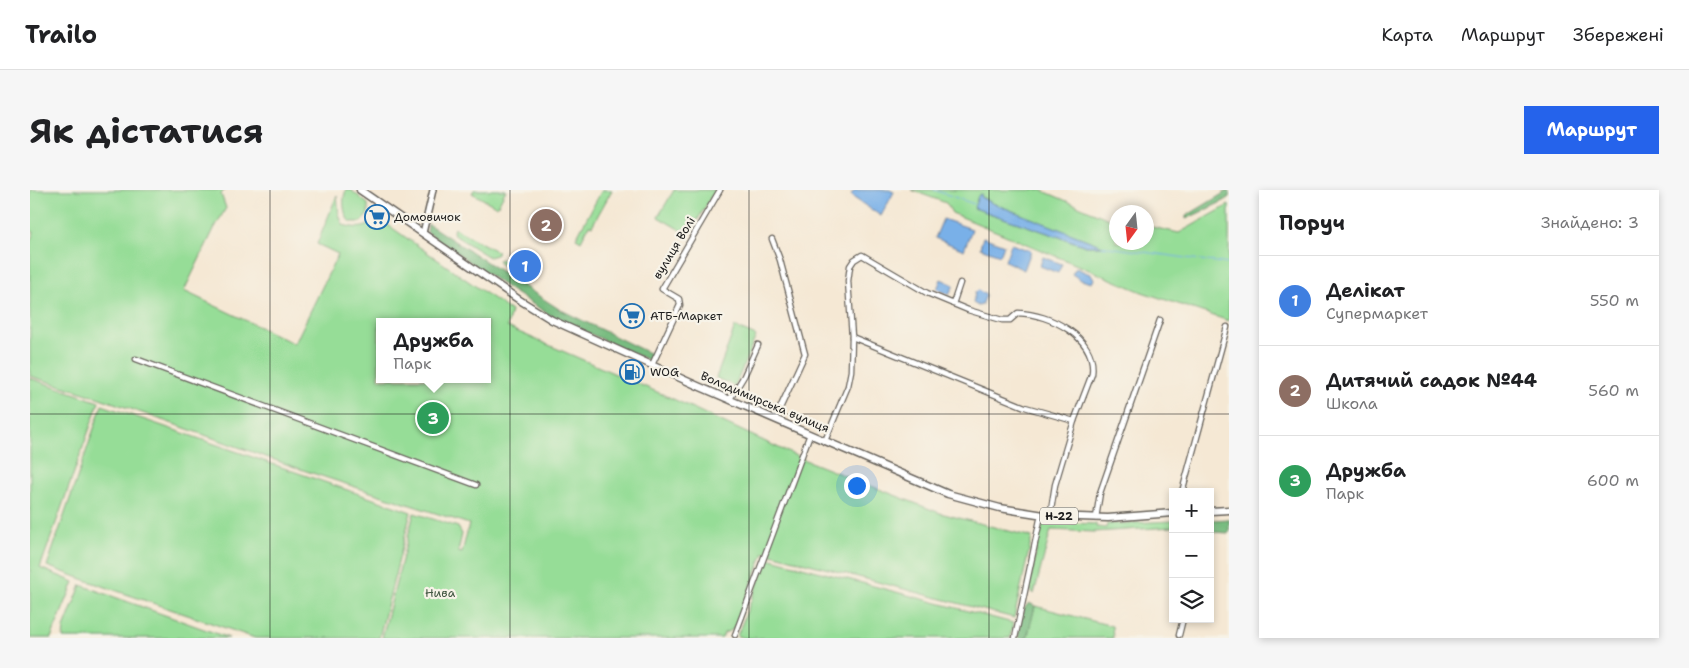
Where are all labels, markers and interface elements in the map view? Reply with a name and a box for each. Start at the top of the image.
text: Trailo [25,19,97,51]
text: Карта [1381,23,1433,47]
text: Маршрут [1461,23,1545,47]
text: Збережені [1573,23,1664,47]
button: Маршрут [1524,106,1659,154]
text: Як дістатися [30,107,264,154]
supermarket icon: Домовичок [364,204,390,230]
north arrow [1109,205,1154,250]
pin: 2 [530,206,562,244]
place label: Домовичок [394,209,461,225]
text: Поруч [1279,209,1345,237]
text: Знайдено: 3 [1541,212,1639,233]
street label: вулиця Волі [649,214,699,282]
pin: 1 [509,247,541,285]
text: Делікат [1326,278,1405,303]
text: 1 [1291,290,1299,311]
text: 550 m [1590,290,1639,311]
supermarket icon: АТБ-Маркет [619,303,645,329]
text: Супермаркет [1326,303,1428,324]
place label: АТБ-Маркет [650,308,723,324]
popup [376,318,491,383]
text: Дружба [394,328,473,353]
text: Парк [394,353,432,374]
fuel station icon: WOG [619,359,645,385]
place label: WOG [650,364,679,380]
street label: Володимирська вулиця [698,368,832,436]
text: Дитячий садок №44 [1326,368,1537,393]
text: 2 [1289,380,1301,401]
text: 560 m [1588,380,1639,401]
text: Школа [1326,393,1378,414]
pin: 3 [417,399,449,437]
text: Дружба [1326,458,1406,483]
text: 3 [1289,470,1301,491]
text: 600 m [1587,470,1639,491]
your location [844,473,870,499]
text: Парк [1326,483,1364,504]
map controls [1169,488,1214,623]
button: + [1169,488,1214,533]
road number: Н-22 [1040,508,1078,524]
button: − [1169,533,1214,578]
button: layers [1169,578,1214,623]
park label: Нива [425,585,456,601]

